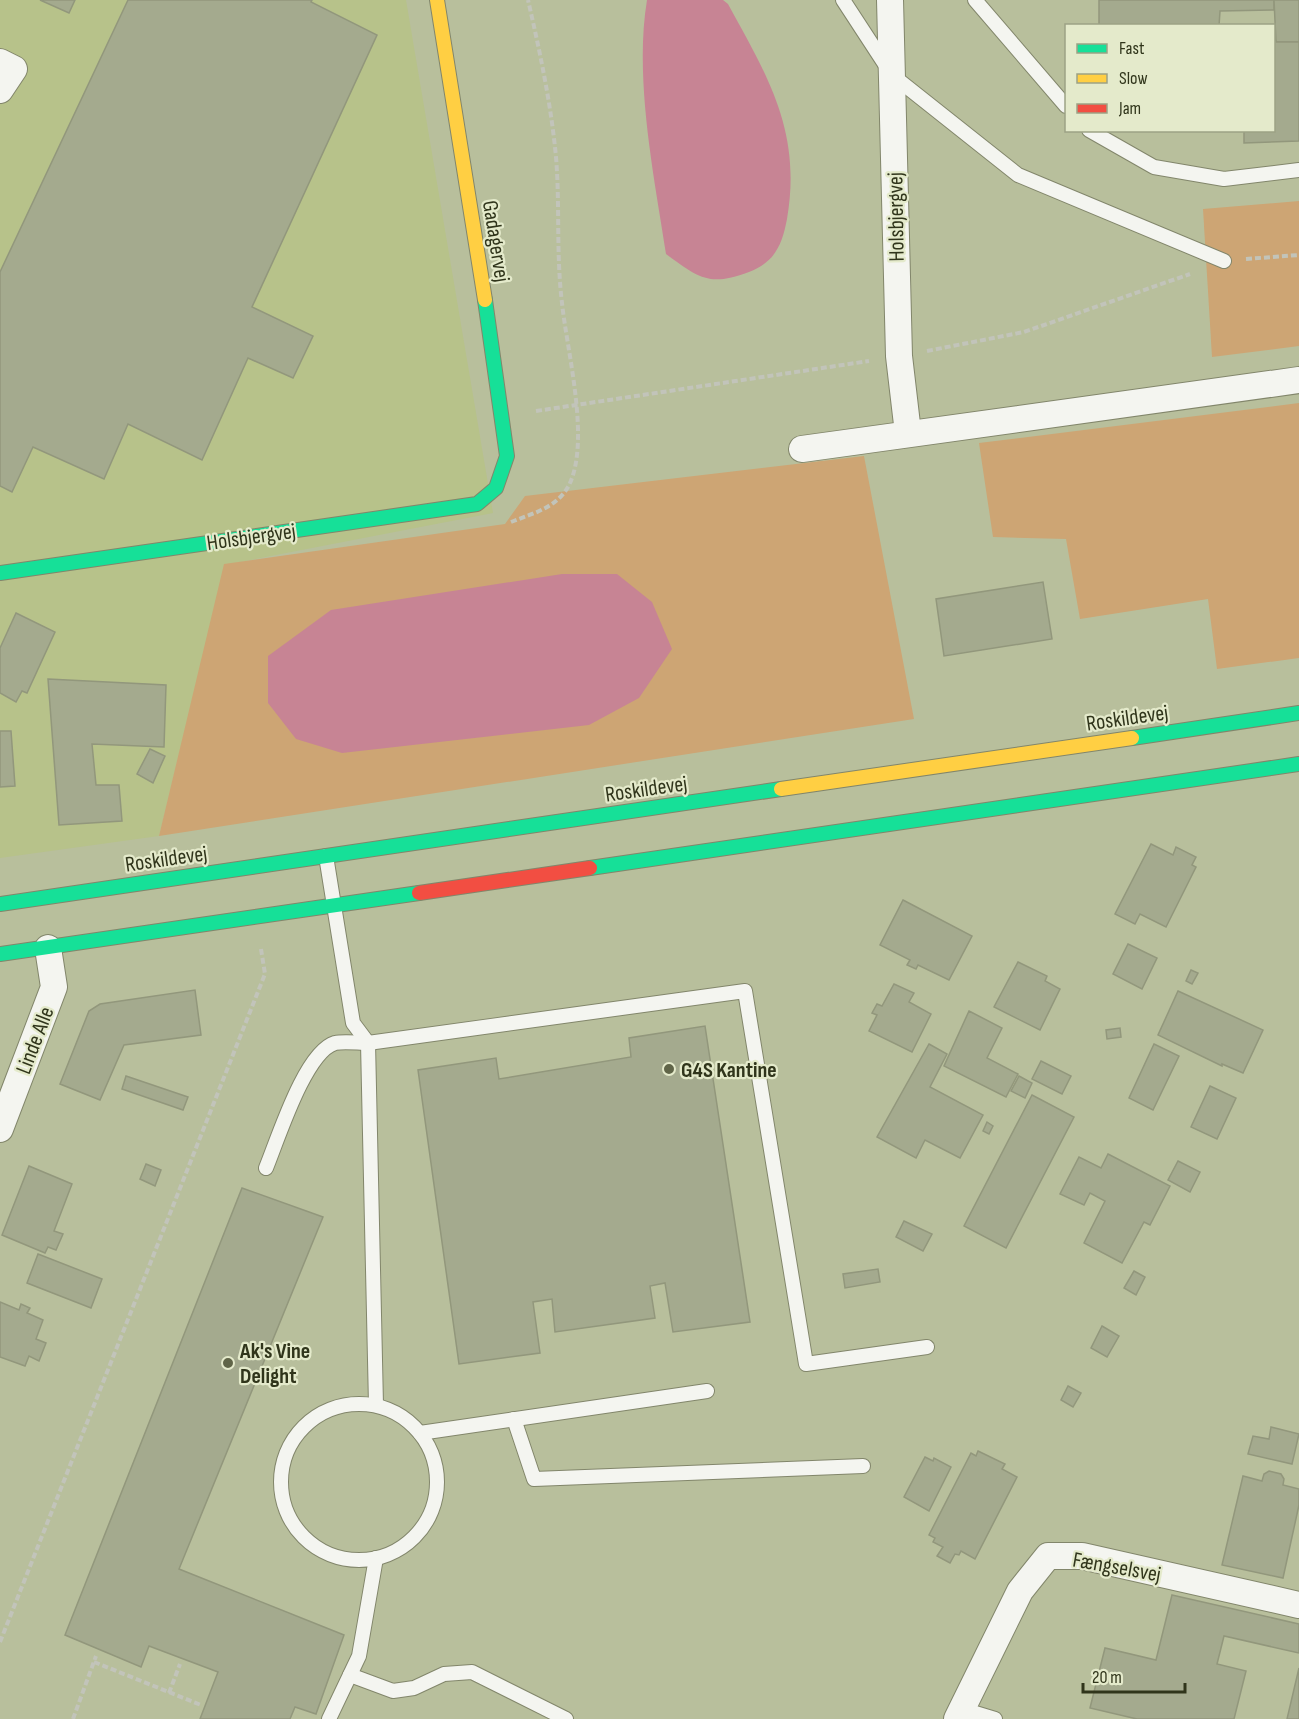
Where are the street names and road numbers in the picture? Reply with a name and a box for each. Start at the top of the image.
street label: Holsbjergvej [882,172,911,262]
street label: Gadagervej [476,199,515,284]
street label: Holsbjergvej [205,518,297,557]
street label: Roskildevej [1084,699,1170,738]
street label: Roskildevej [603,770,689,809]
street label: Roskildevej [123,840,209,879]
street label: Linde Alle [10,1003,61,1078]
street label: Fængselsvej [1071,1546,1163,1589]

